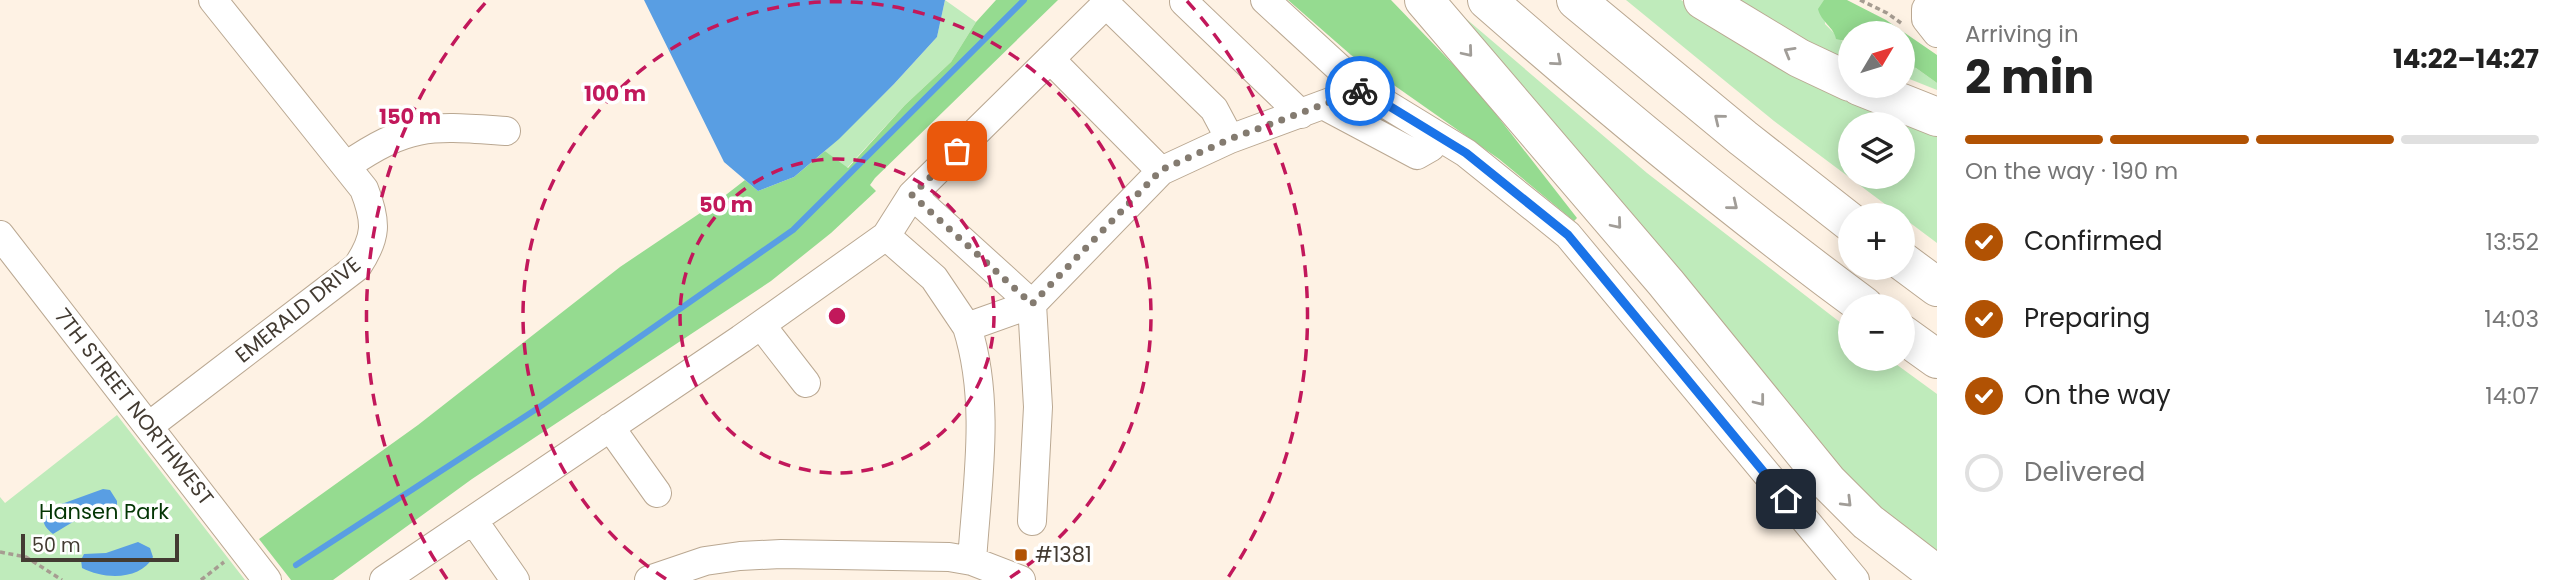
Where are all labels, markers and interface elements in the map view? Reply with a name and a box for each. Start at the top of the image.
text: Arriving in [1965,18,2079,50]
north arrow [1838,21,1914,98]
map controls [1838,21,1915,371]
text: 14:22–14:27 [2393,41,2539,77]
one-way arrow [1460,44,1472,57]
text: 2 min [1965,45,2094,109]
one-way arrow [1783,47,1796,60]
one-way arrow [1549,53,1562,65]
courier [1325,56,1395,126]
icon: bike [1341,72,1379,110]
text: 100 m [584,79,646,108]
text: 150 m [379,102,441,131]
button: layers [1838,112,1915,189]
one-way arrow [1715,115,1728,127]
pin [927,121,987,181]
icon: bag [938,132,976,170]
text: On the way · 190 m [1965,155,2178,187]
text: 50 m [699,190,753,219]
one-way arrow [1725,197,1738,209]
button: + [1838,203,1915,280]
one-way arrow [1609,216,1621,229]
icon: check [1965,223,2003,261]
text: Confirmed [2024,223,2162,259]
text: 13:52 [2486,226,2539,258]
street label: EMERALD DRIVE [229,250,367,369]
button: − [1838,294,1915,371]
icon: check [1965,300,2003,338]
text: Preparing [2024,300,2150,336]
street label: 7TH STREET NORTHWEST [48,302,221,511]
text: 14:03 [2484,303,2539,335]
centre of rings [825,304,849,328]
icon: check [1965,377,2003,415]
text: On the way [2024,377,2171,413]
text: 14:07 [2485,380,2539,412]
one-way arrow [1752,393,1765,405]
text: Delivered [2024,454,2145,490]
pin [1756,469,1816,529]
icon: home [1767,480,1805,518]
one-way arrow [1838,494,1851,507]
park label: Hansen Park [39,497,169,526]
scale bar [21,531,178,563]
text: 50 m [32,532,81,559]
place label: #1381 [1035,540,1092,569]
marker: #1381 [1013,547,1029,563]

